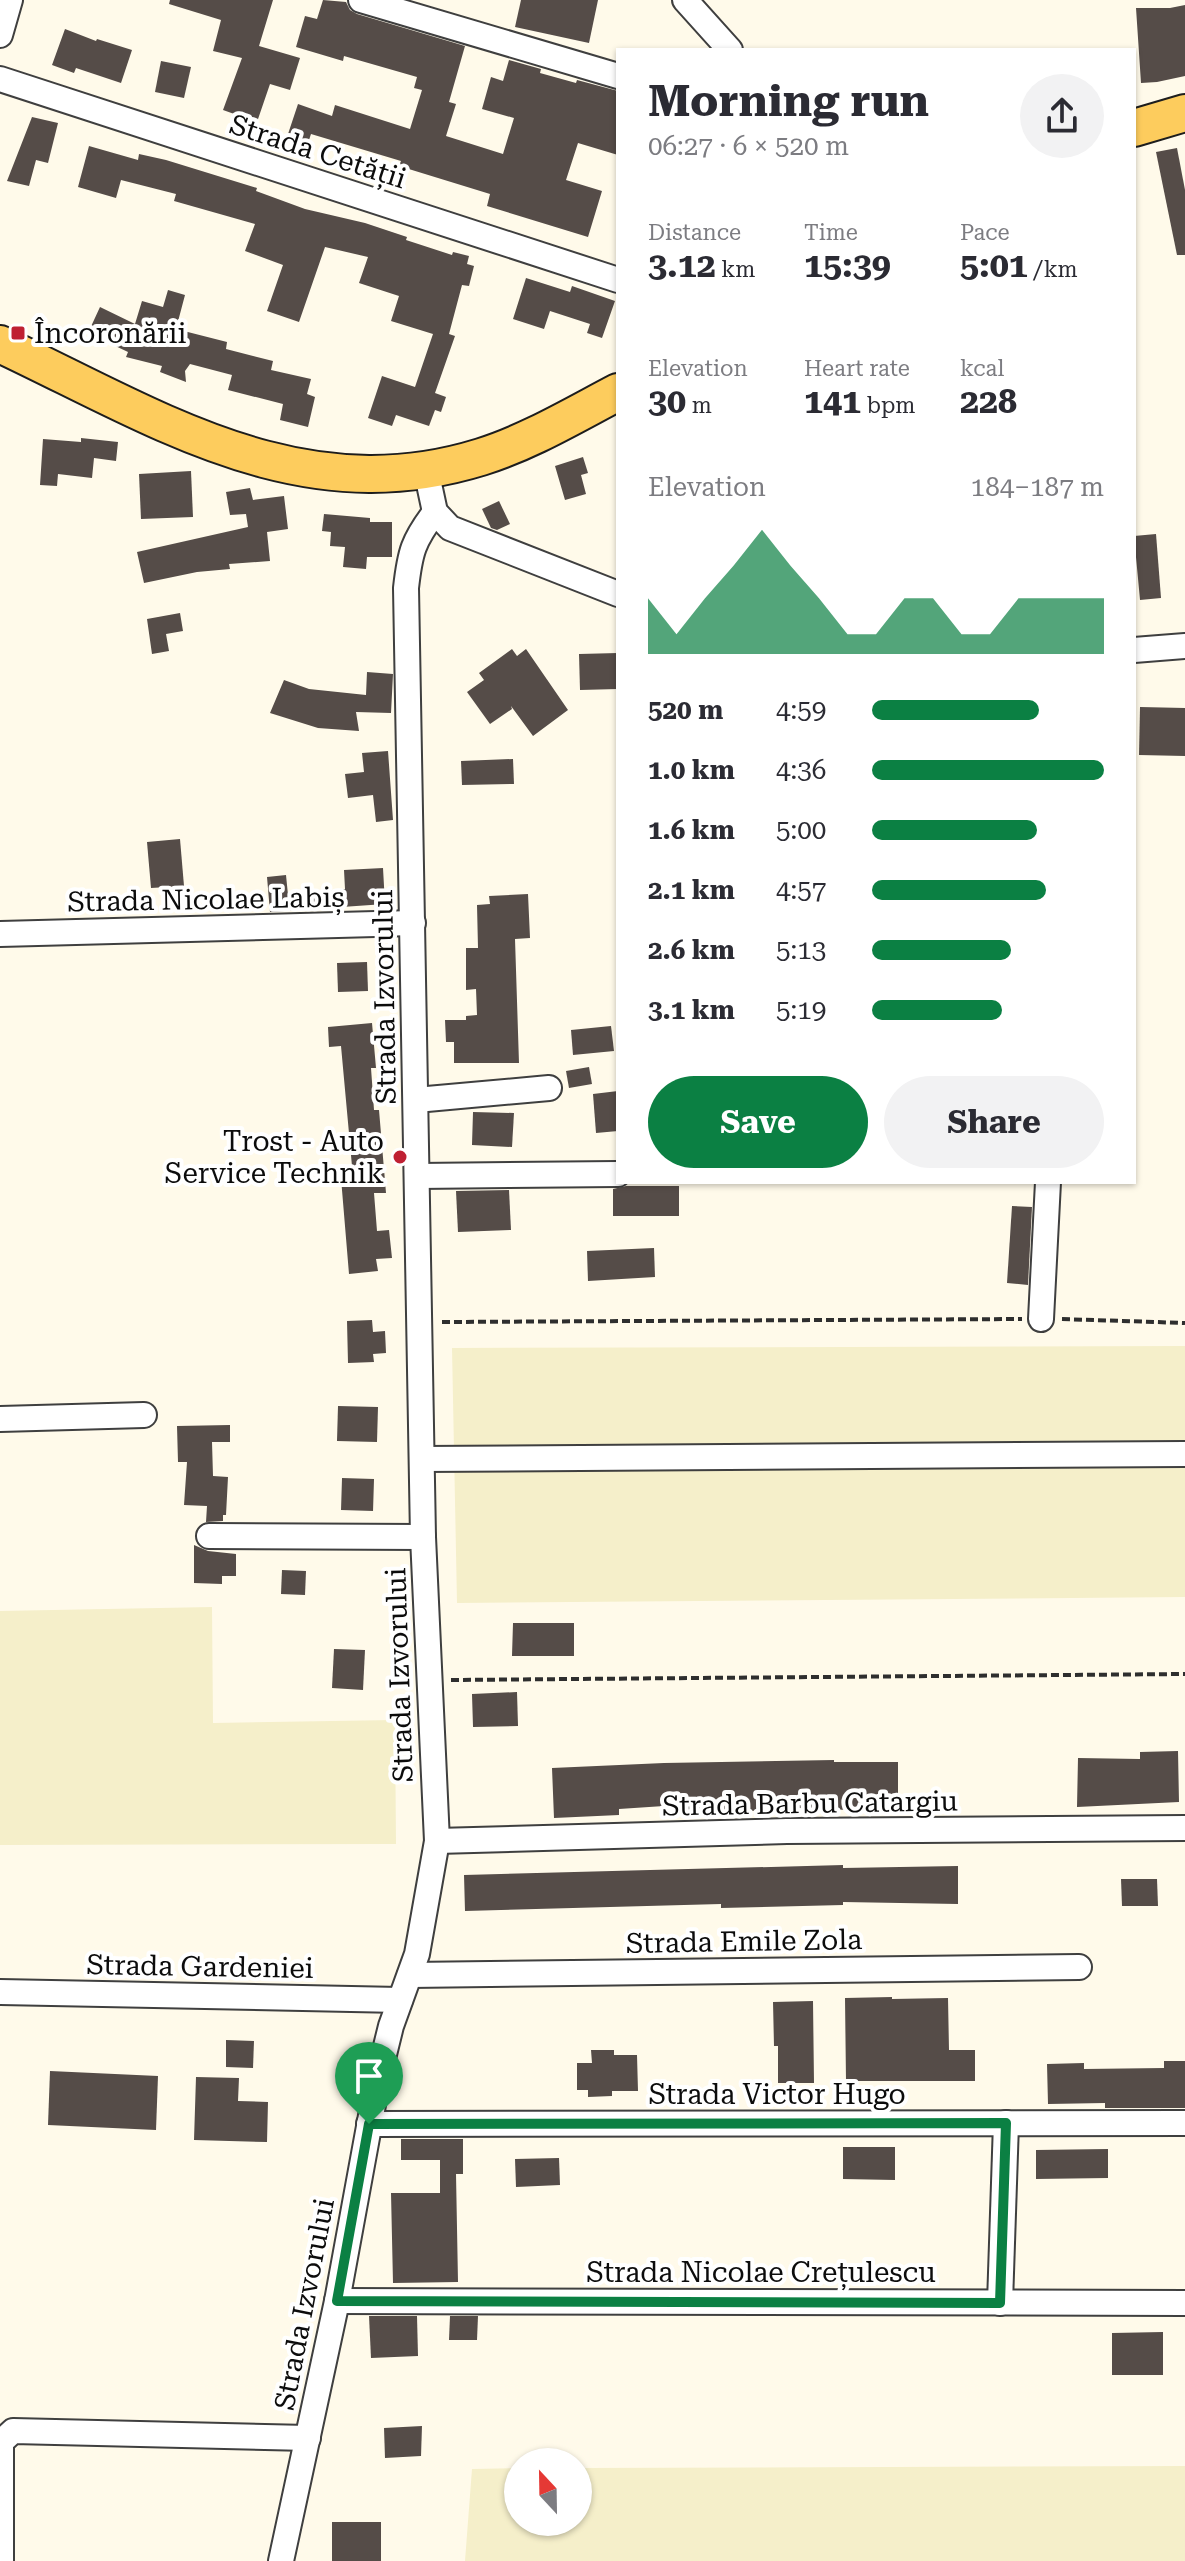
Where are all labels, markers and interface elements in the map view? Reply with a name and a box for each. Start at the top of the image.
button: share [1020,74,1104,158]
text: Morning run [648,75,929,127]
street label: Strada Cetății [225,107,410,197]
text: 06:27 · 6 × 520 m [648,131,849,161]
text: Distance [648,220,741,245]
text: Time [804,220,858,245]
text: Pace [960,220,1010,245]
text: 3.12 [648,245,716,285]
text: 15:39 [804,245,891,285]
text: 5:01 [960,245,1028,285]
text: km [716,257,755,282]
text: /km [1028,257,1078,282]
place label: Încoronării [34,317,187,350]
marker: Încoronării [9,324,27,342]
text: Elevation [648,356,748,381]
text: Heart rate [804,356,910,381]
text: kcal [960,356,1004,381]
text: 30 [648,381,686,421]
text: 141 [804,381,861,421]
text: 228 [960,381,1017,421]
text: m [686,393,712,418]
text: bpm [861,393,915,418]
text: Elevation [648,472,766,502]
text: 184–187 m [971,472,1104,502]
text: 520 m [648,695,723,725]
text: 4:59 [776,695,826,725]
text: 1.0 km [648,755,735,785]
text: 4:36 [776,755,826,785]
text: 1.6 km [648,815,735,845]
text: 5:00 [776,815,826,845]
text: 2.1 km [648,875,735,905]
text: 4:57 [776,875,826,905]
street label: Strada Nicolae Labiș [67,881,345,920]
street label: Strada Izvorului [366,889,403,1105]
text: 2.6 km [648,935,735,965]
text: 5:13 [776,935,826,965]
text: 3.1 km [648,995,735,1025]
text: 5:19 [776,995,826,1025]
button: Save [648,1076,868,1168]
button: Share [884,1076,1104,1168]
place label: Trost - Auto Service Technik [165,1125,384,1190]
marker: Trost - Auto Service Technik [391,1148,409,1166]
street label: Strada Izvorului [379,1567,420,1783]
street label: Strada Barbu Catargiu [662,1784,958,1823]
street label: Strada Emile Zola [626,1923,862,1960]
street label: Strada Gardeniei [86,1948,314,1985]
pin [335,2042,403,2124]
icon: arrive [347,2054,391,2098]
street label: Strada Victor Hugo [648,2078,906,2111]
street label: Strada Izvorului [268,2195,341,2413]
street label: Strada Nicolae Crețulescu [586,2256,936,2291]
north arrow [504,2448,592,2536]
map controls [504,2448,592,2536]

